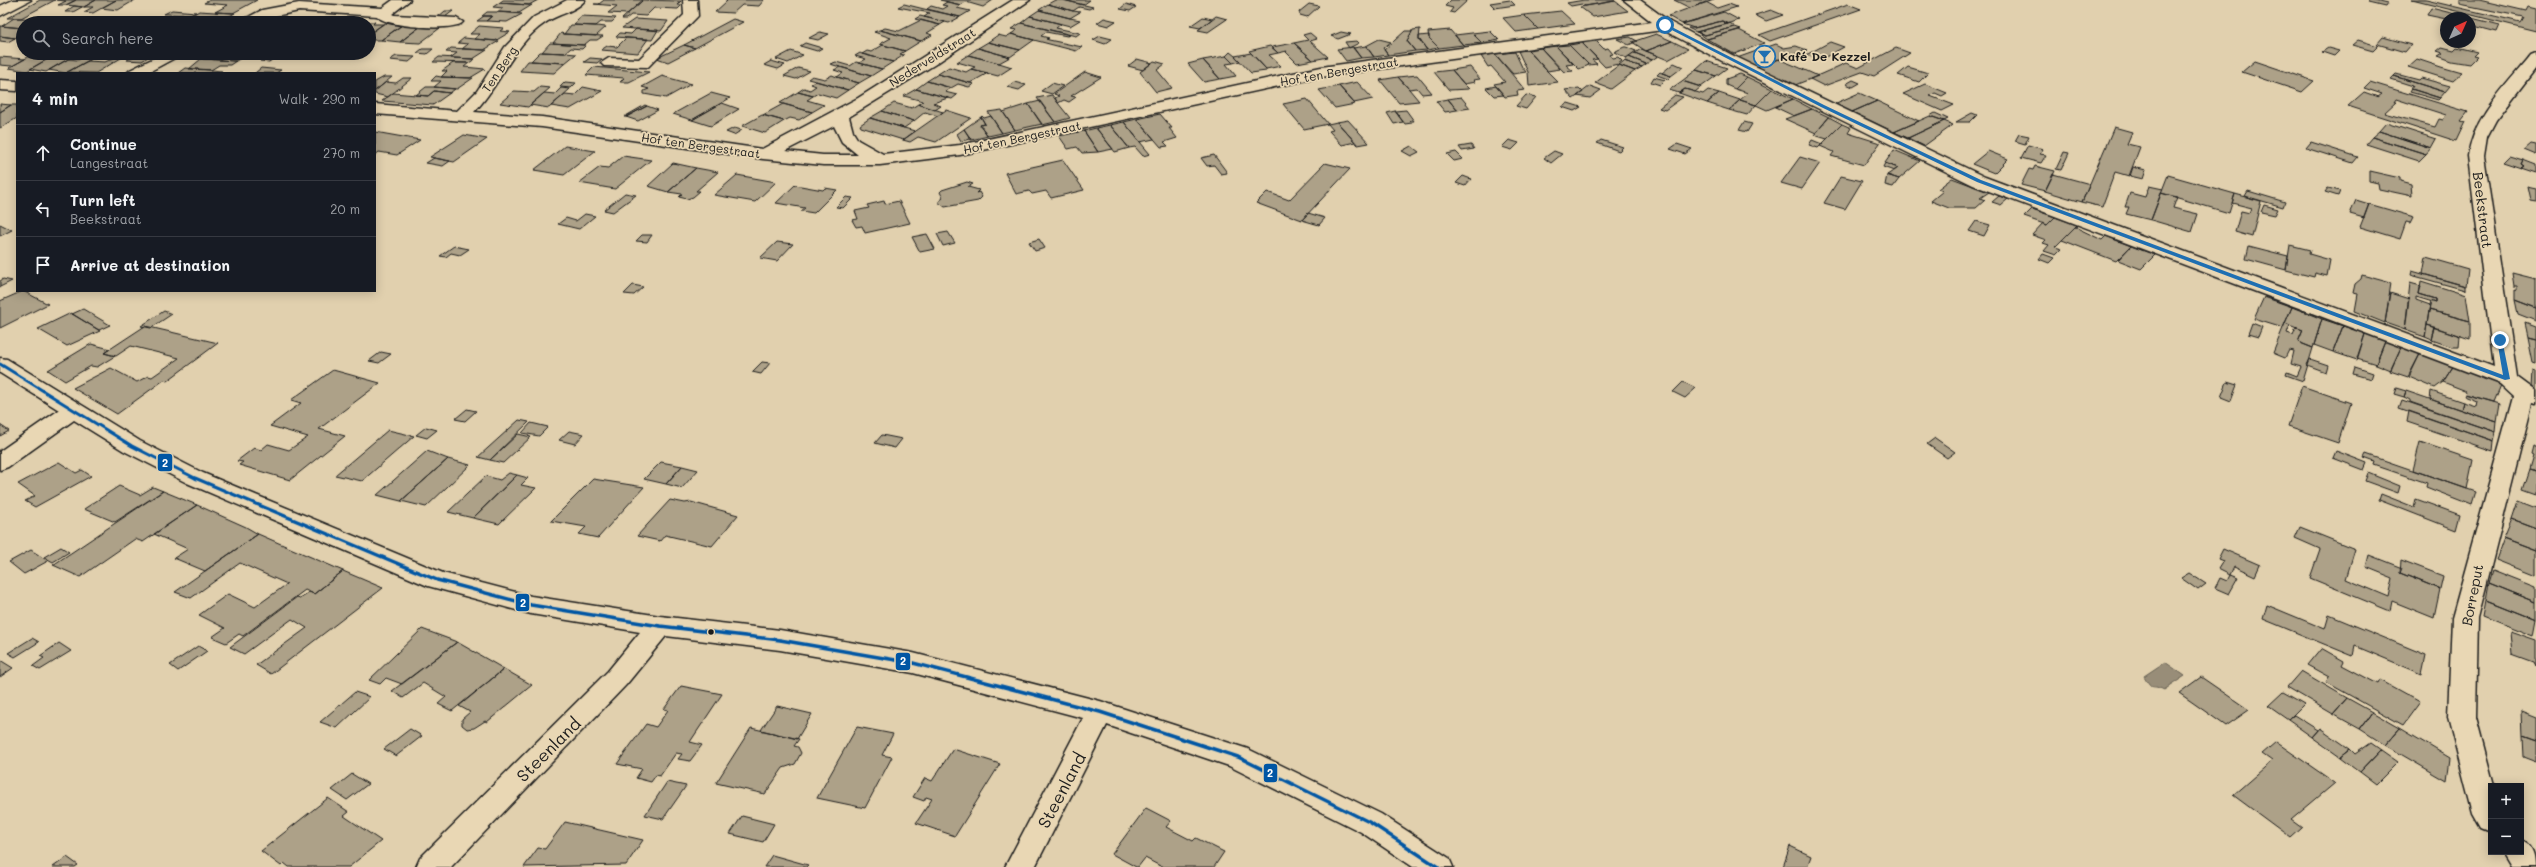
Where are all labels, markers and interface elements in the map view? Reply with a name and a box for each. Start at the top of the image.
north arrow [2440,12,2476,48]
search box [16,16,376,60]
route start [1656,16,1674,34]
street label: Nederveldstraat [886,24,978,90]
icon: search [30,27,52,49]
text: Search here [62,28,153,48]
street label: Ten Berg [478,43,520,95]
bar icon: Kafé De Kezzel [1751,43,1777,69]
place label: Kafé De Kezzel [1780,48,1870,64]
street label: Hof ten Bergestraat [1278,53,1400,89]
text: 4 min [32,87,78,109]
text: Walk · 290 m [279,90,360,107]
street label: Hof ten Bergestraat [962,117,1082,157]
street label: Hof ten Bergestraat [640,129,762,161]
text: Continue [70,134,137,154]
icon: ahead [32,142,54,164]
text: 270 m [323,144,360,161]
text: Langestraat [70,154,148,171]
street label: Beekstraat [2469,171,2497,249]
text: Turn left [70,190,135,210]
icon: left [32,198,54,220]
text: 20 m [330,200,360,217]
text: Beekstraat [70,210,142,227]
icon: arrive [32,254,54,276]
text: Arrive at destination [70,255,230,275]
route end [2491,331,2509,349]
line badge: 2 [157,453,173,472]
text: 2 [162,455,168,470]
street label: Borreput [2457,563,2487,627]
line badge: 2 [515,593,530,612]
text: 2 [520,595,526,610]
unlabelled marker [706,627,716,637]
line badge: 2 [895,652,911,671]
text: 2 [900,653,906,668]
street label: Steenland [511,712,585,786]
street label: Steenland [1032,748,1090,832]
line badge: 2 [1263,763,1278,783]
text: 2 [1267,765,1273,780]
map controls [2488,783,2524,855]
button: + [2488,783,2524,819]
button: − [2488,819,2524,855]

